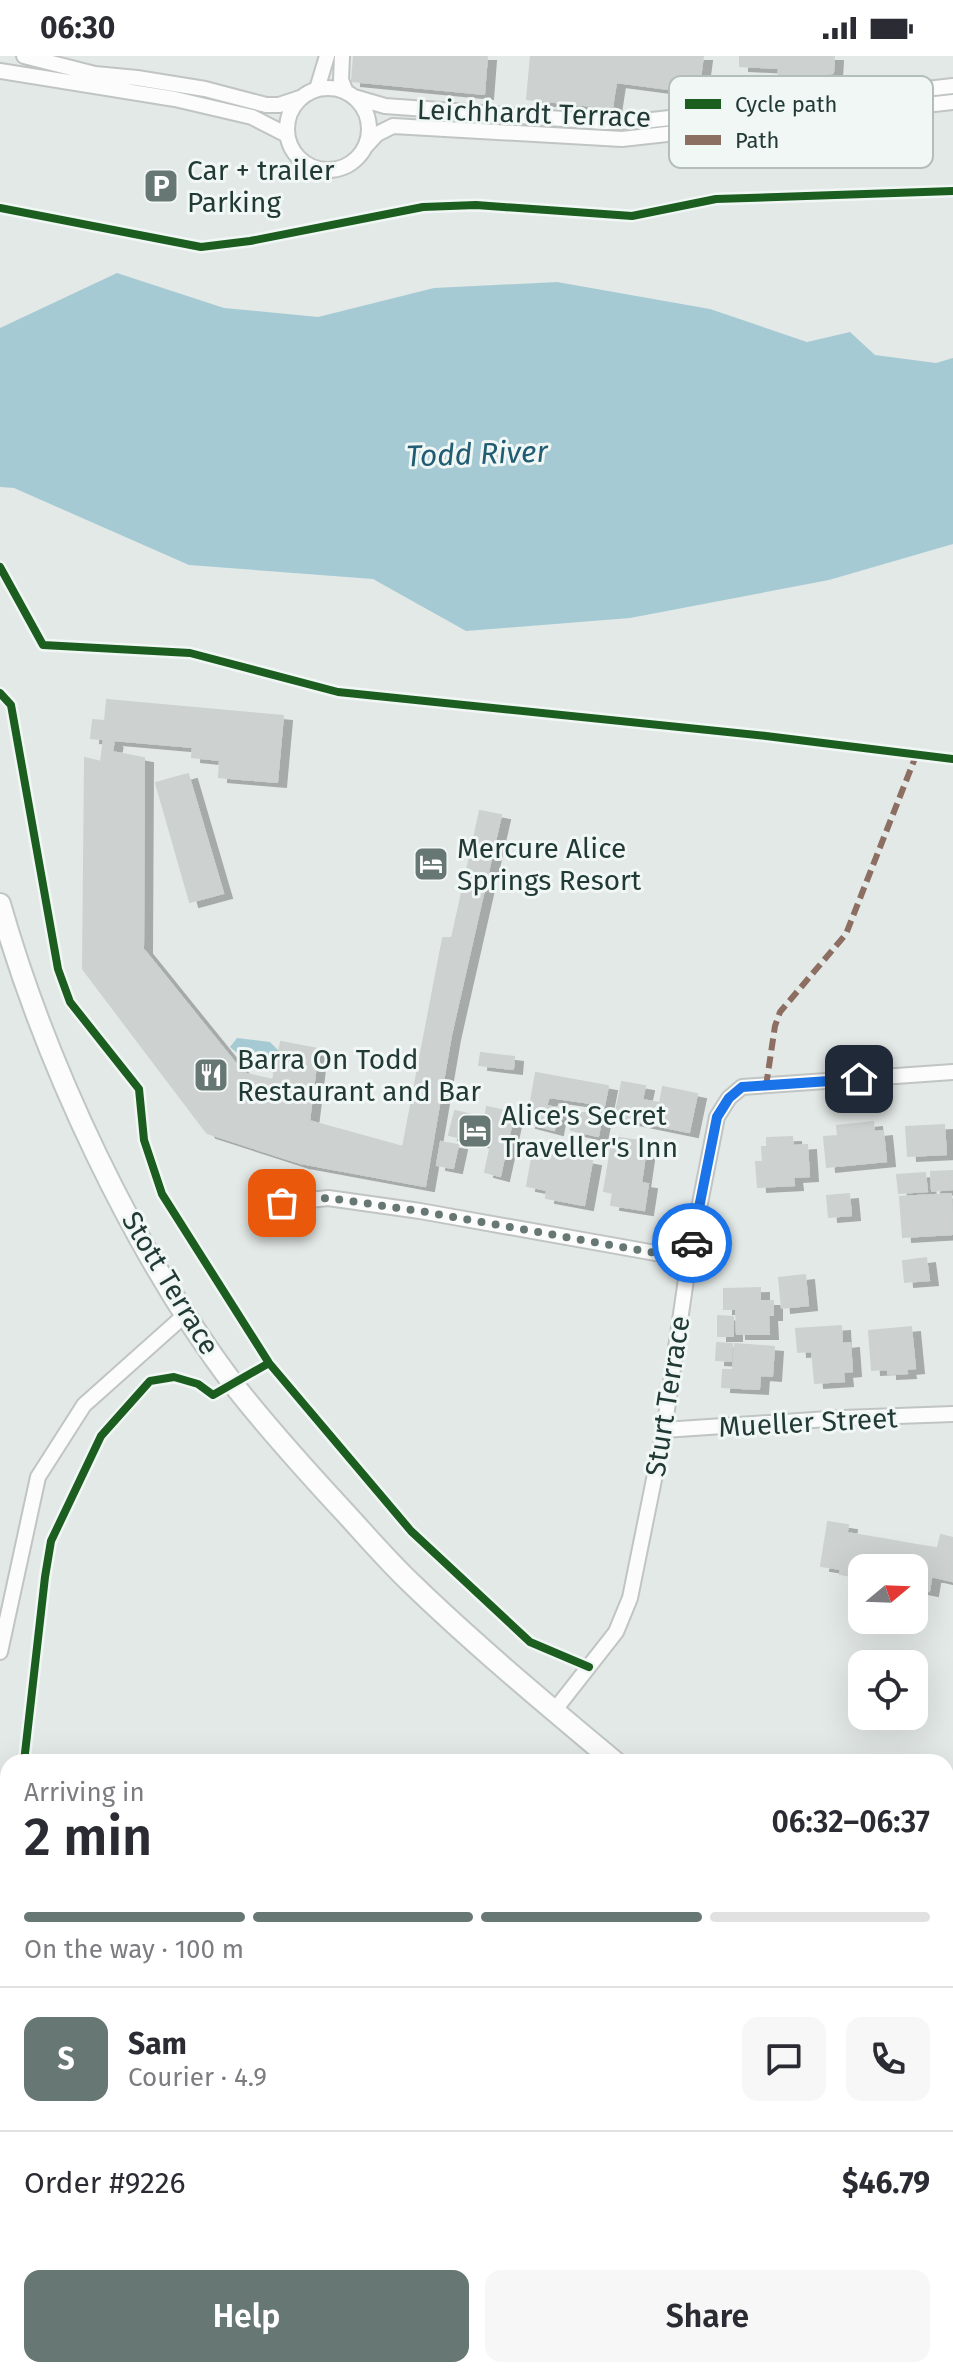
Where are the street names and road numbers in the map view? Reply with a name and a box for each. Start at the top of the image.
street label: Leichhardt Terrace [416,93,652,134]
street label: Stott Terrace [115,1206,226,1361]
street label: Sturt Terrace [639,1313,696,1479]
street label: Mueller Street [718,1401,899,1444]

